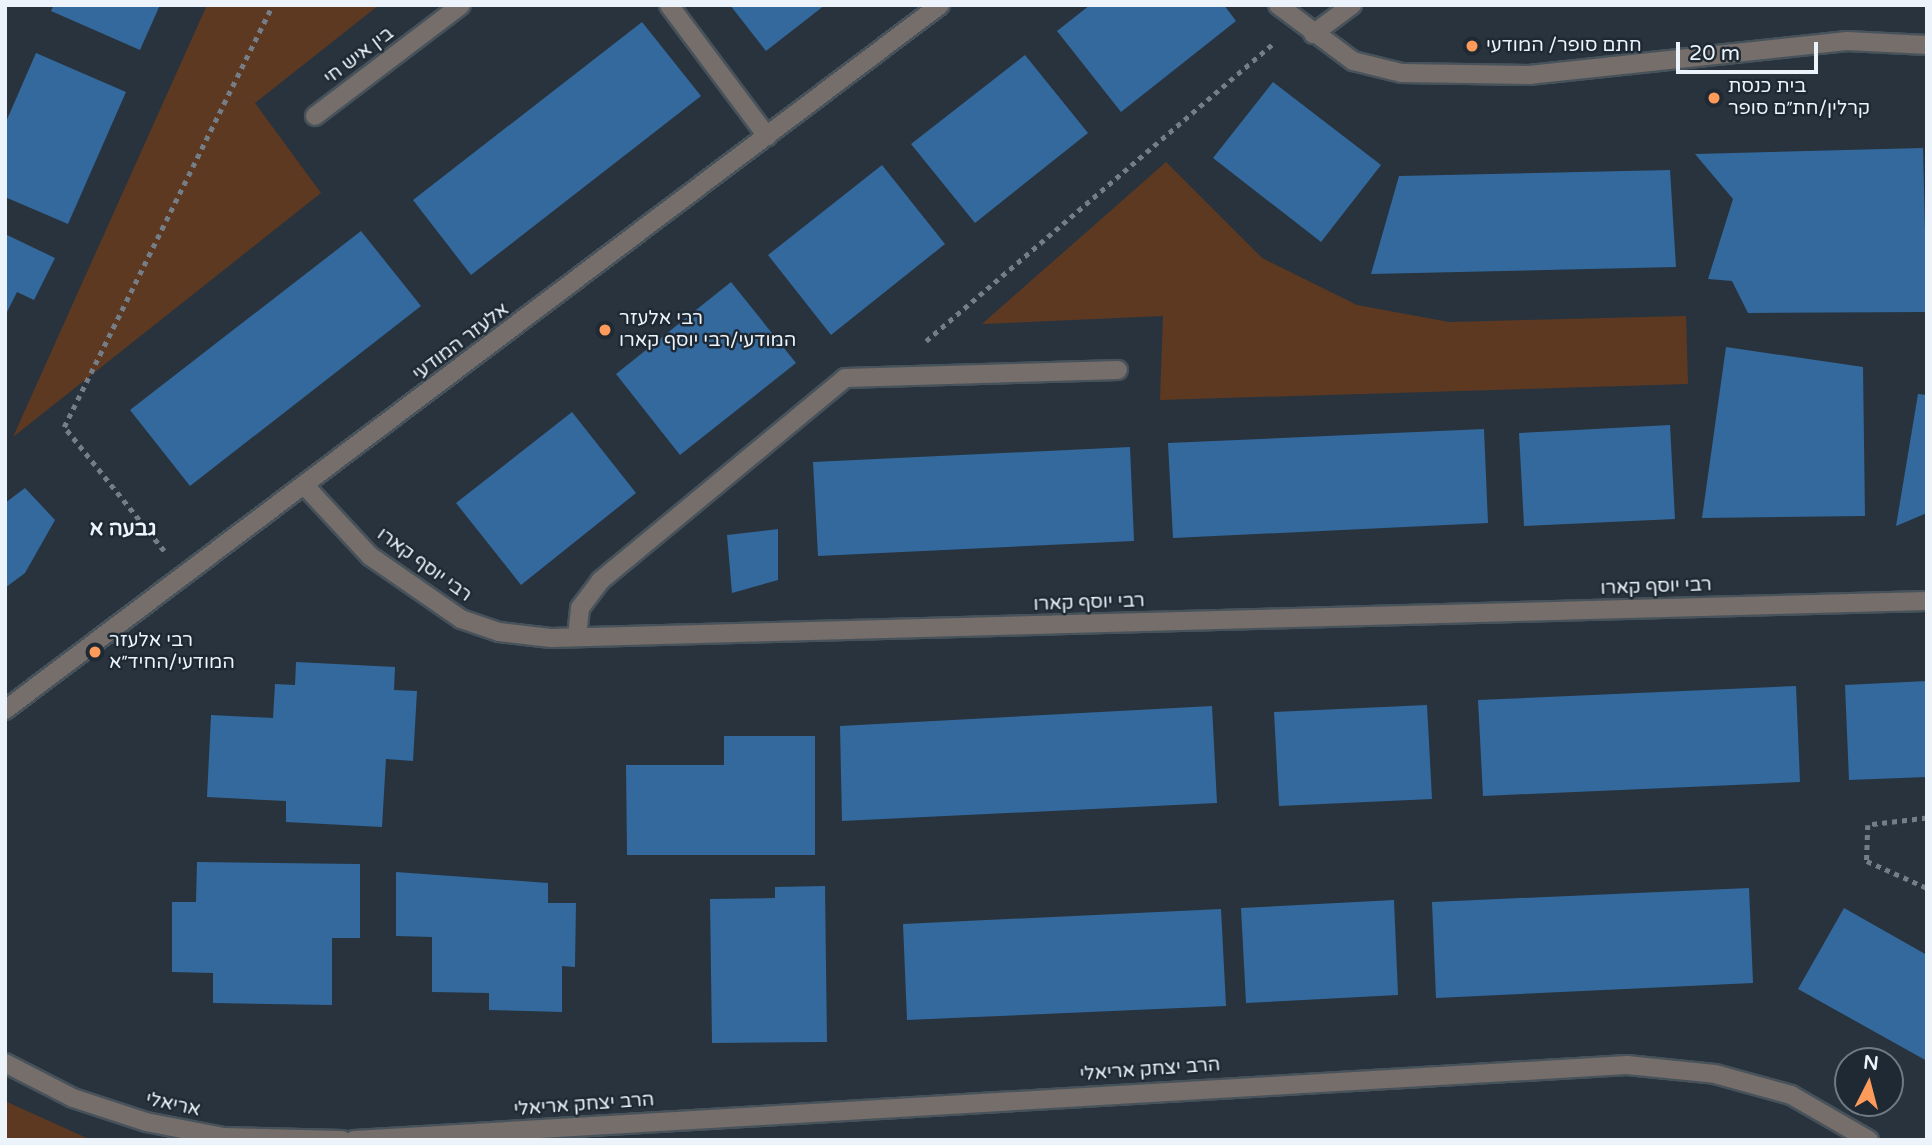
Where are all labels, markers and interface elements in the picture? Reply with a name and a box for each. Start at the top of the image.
street label: בין איש חי [320,22,398,90]
scale bar [1680,28,1822,72]
place label: חתם סופר/ המודעי [1486,35,1642,57]
marker: חתם סופר/ המודעי [1464,38,1480,54]
text: 20 m [1689,41,1740,66]
place label: בית כנסת קרלין/חת״ם סופר [1728,76,1870,120]
marker: בית כנסת קרלין/חת״ם סופר [1706,90,1722,106]
street label: אלעזר המודעי [408,298,514,386]
place label: רבי אלעזר המודעי/רבי יוסף קארו [619,308,796,352]
marker: רבי אלעזר המודעי/רבי יוסף קארו [597,322,613,338]
district label: גבעה א [89,516,157,542]
street label: רבי יוסף קארו [372,523,476,607]
street label: רבי יוסף קארו [1600,574,1712,600]
street label: רבי יוסף קארו [1033,590,1145,616]
place label: רבי אלעזר המודעי/החיד״א [109,630,235,674]
marker: רבי אלעזר המודעי/החיד״א [87,644,103,660]
north arrow [1834,1047,1904,1117]
text: N [1862,1051,1880,1075]
street label: הרב יצחק אריאלי [1079,1054,1221,1086]
street label: אריאלי [144,1088,202,1122]
street label: הרב יצחק אריאלי [513,1089,655,1121]

